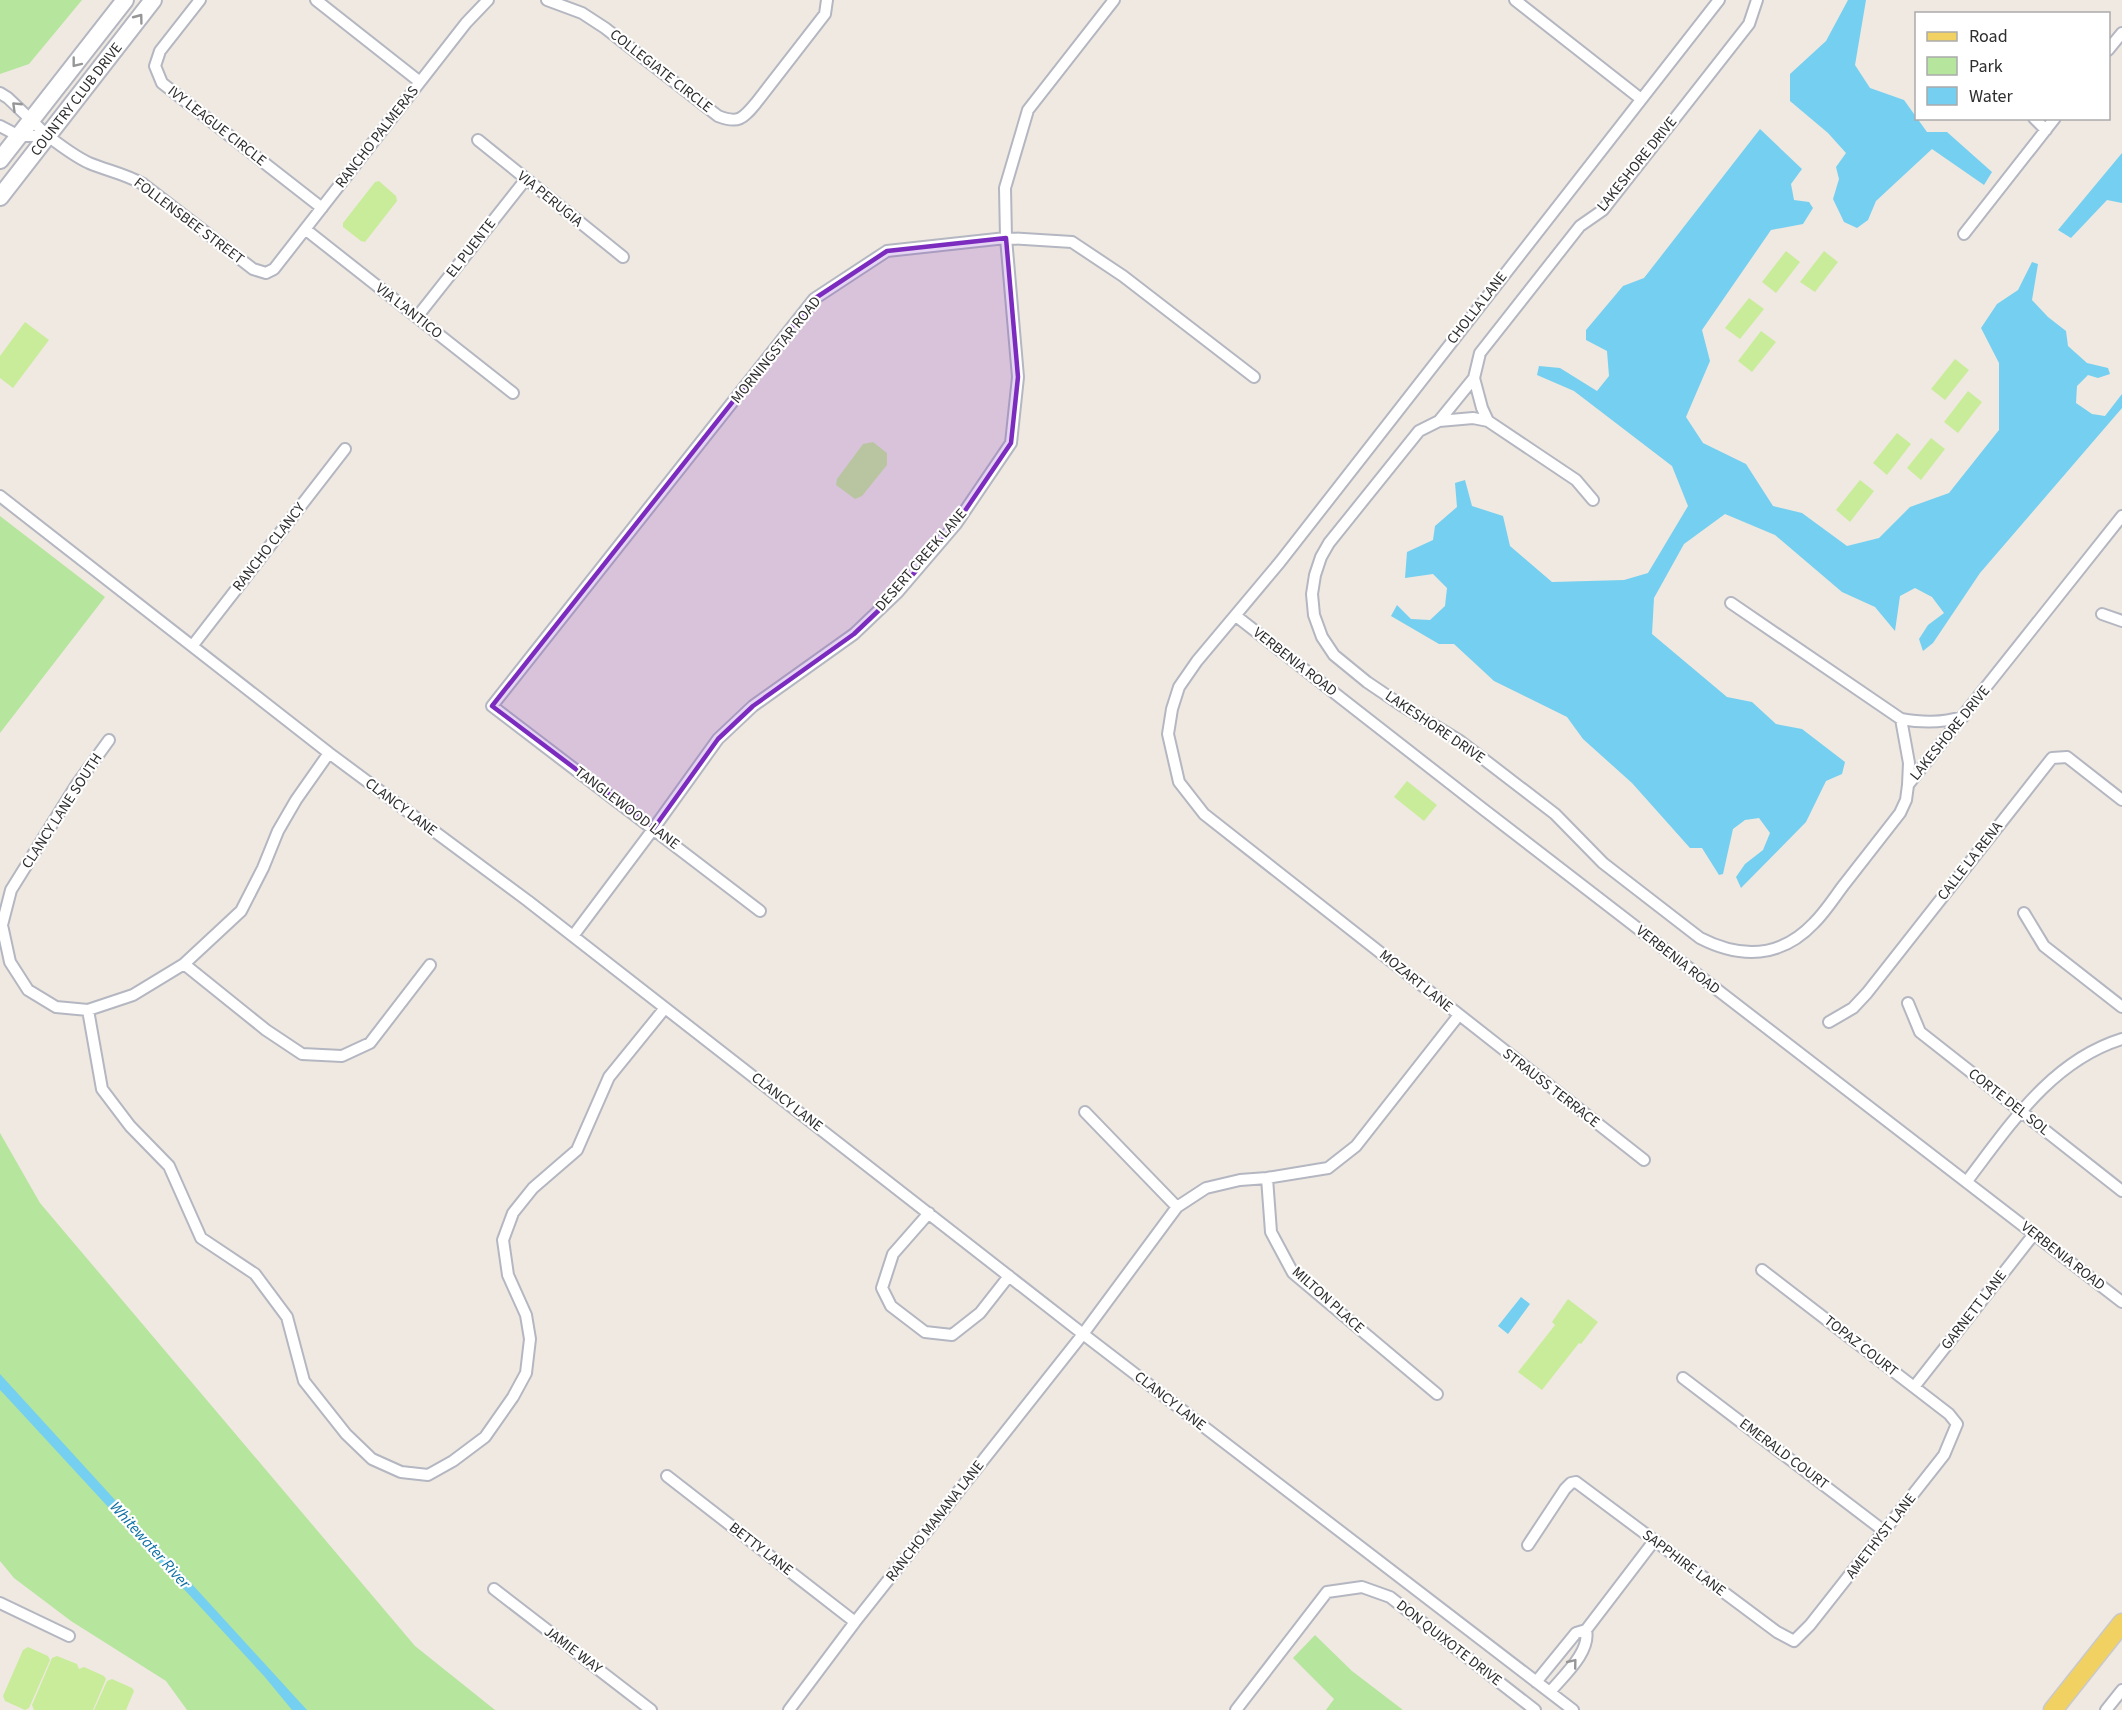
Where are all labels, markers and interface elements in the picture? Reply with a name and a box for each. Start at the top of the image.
legend [1915,12,2110,120]
one-way arrow [131,14,142,25]
street label: COLLEGIATE CIRCLE [605,24,717,118]
text: Road [1969,24,2008,49]
street label: COUNTRY CLUB DRIVE [25,38,127,160]
text: Park [1969,54,2003,79]
one-way arrow [73,56,84,67]
street label: IVY LEAGUE CIRCLE [163,81,271,171]
street label: RANCHO PALMERAS [330,82,424,192]
text: Water [1969,84,2013,109]
one-way arrow [13,102,23,113]
street label: LAKESHORE DRIVE [1592,112,1682,216]
street label: VIA PERUGIA [513,166,588,232]
street label: FOLLENSBEE STREET [129,173,249,269]
street label: EL PUENTE [441,214,501,282]
street label: CHOLLA LANE [1442,267,1512,349]
street label: VIA L'ANTICO [371,278,447,344]
street label: MORNINGSTAR ROAD [726,292,826,408]
street label: RANCHO CLANCY [228,498,311,596]
street label: DESERT CREEK LANE [870,504,972,616]
street label: VERBENIA ROAD [1249,623,1341,701]
street label: LAKESHORE DRIVE [1905,681,1995,785]
street label: LAKESHORE DRIVE [1381,686,1489,768]
street label: CLANCY LANE SOUTH [17,749,107,873]
street label: TANGLEWOOD LANE [570,761,684,855]
street label: CLANCY LANE [361,773,442,841]
street label: CALLE LA RENA [1932,816,2008,905]
street label: VERBENIA ROAD [1632,921,1724,999]
street label: MOZART LANE [1375,945,1457,1017]
street label: STRAUSS TERRACE [1498,1043,1604,1133]
street label: CORTE DEL SOL [1964,1064,2054,1140]
street label: CLANCY LANE [747,1067,827,1137]
street label: VERBENIA ROAD [2017,1217,2109,1295]
street label: MILTON PLACE [1287,1262,1369,1338]
street label: GARNETT LANE [1936,1266,2012,1354]
street label: TOPAZ COURT [1820,1310,1902,1382]
street label: CLANCY LANE [1130,1366,1210,1436]
street label: EMERALD COURT [1735,1413,1833,1495]
street label: RANCHO MANANA LANE [881,1456,989,1586]
street label: AMETHYST LANE [1841,1489,1921,1583]
water label: Whitewater River [105,1496,196,1595]
street label: BETTY LANE [725,1517,797,1581]
street label: SAPPHIRE LANE [1638,1525,1730,1601]
street label: DON QUIXOTE DRIVE [1392,1595,1506,1691]
street label: JAMIE WAY [540,1621,607,1679]
one-way arrow [1566,1659,1577,1670]

